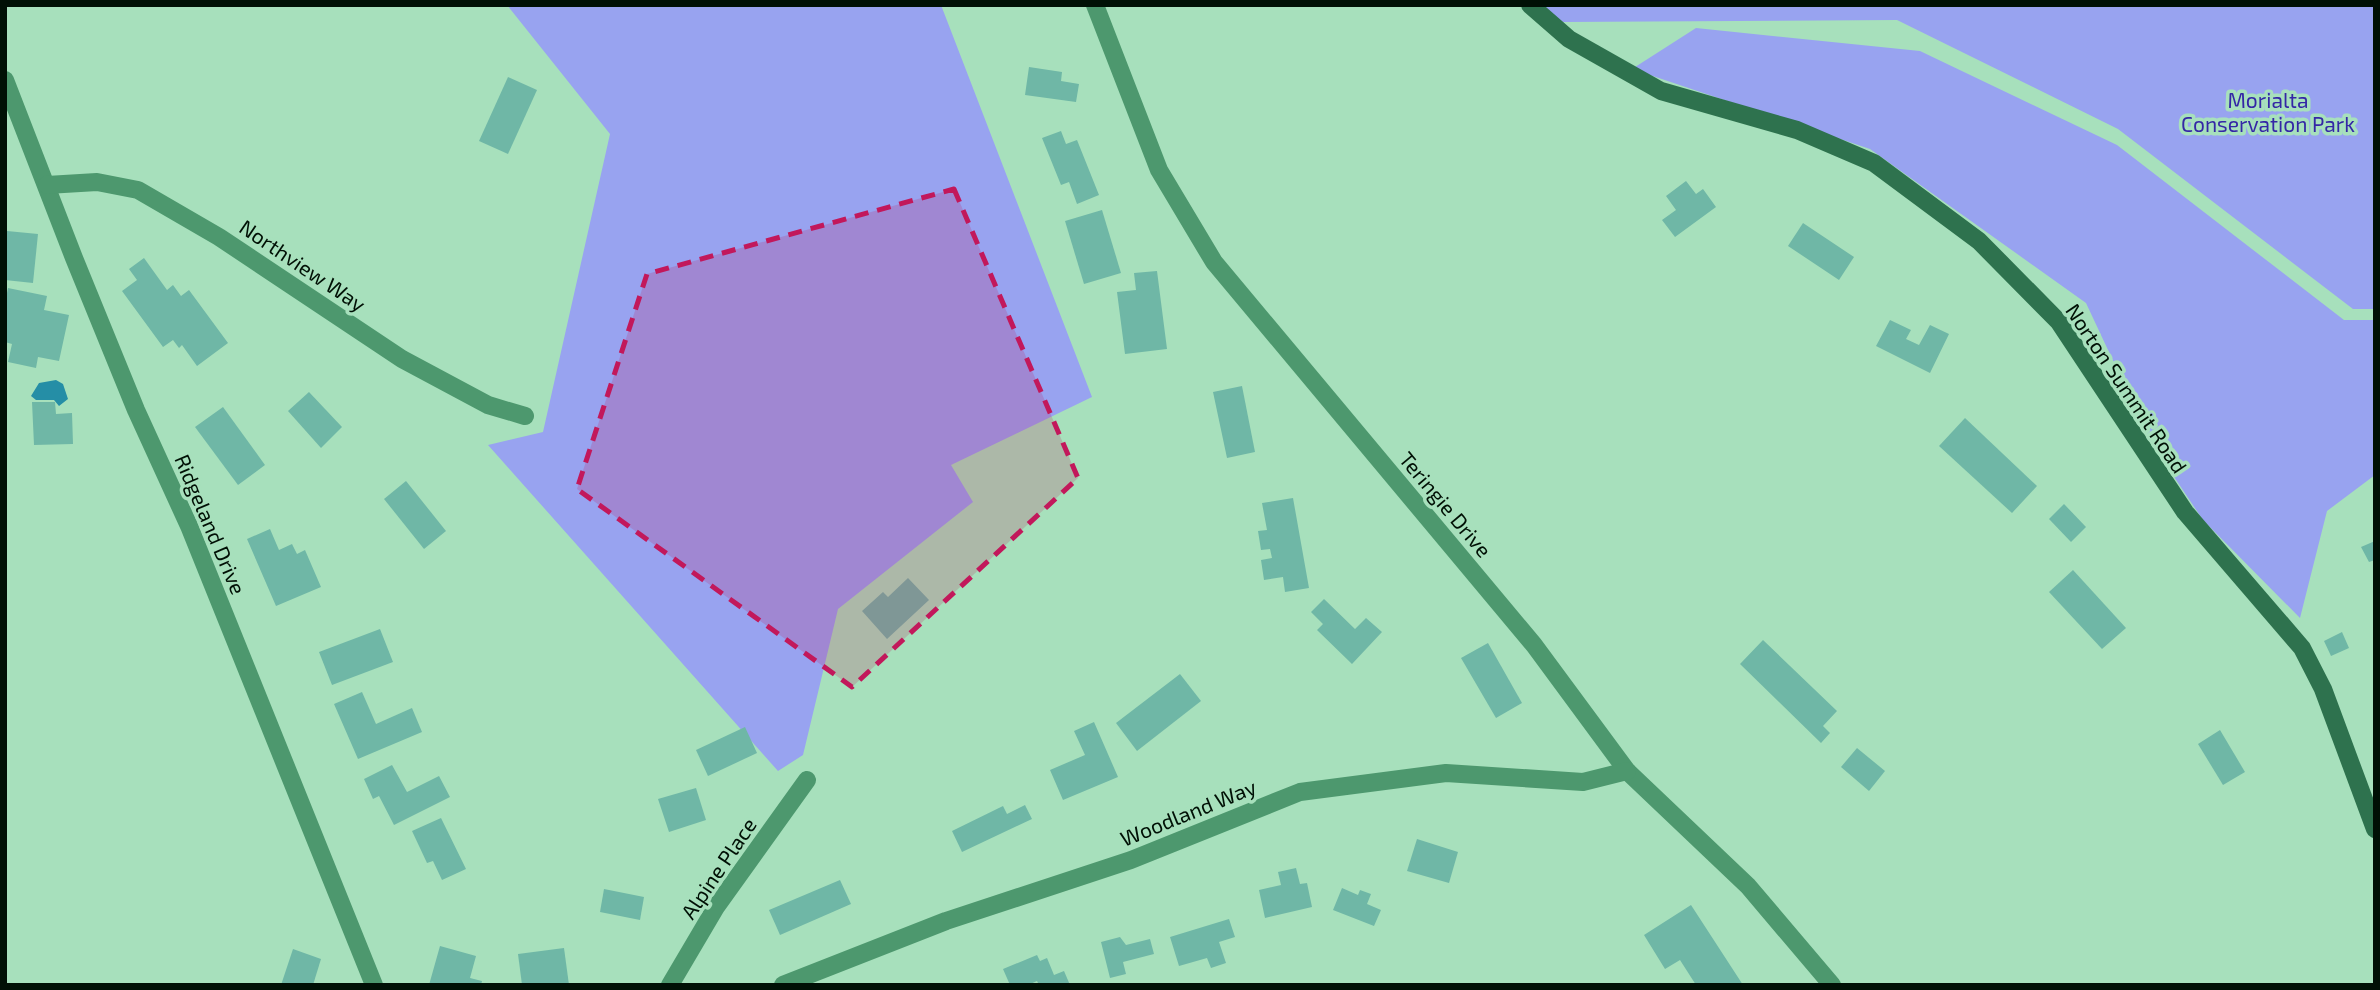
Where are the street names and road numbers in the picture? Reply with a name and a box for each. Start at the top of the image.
street label: Northview Way [235,214,371,316]
street label: Norton Summit Road [2061,299,2193,477]
street label: Teringie Drive [1395,446,1497,562]
street label: Ridgeland Drive [170,450,252,598]
street label: Woodland Way [1117,773,1259,851]
street label: Alpine Place [675,813,761,923]

